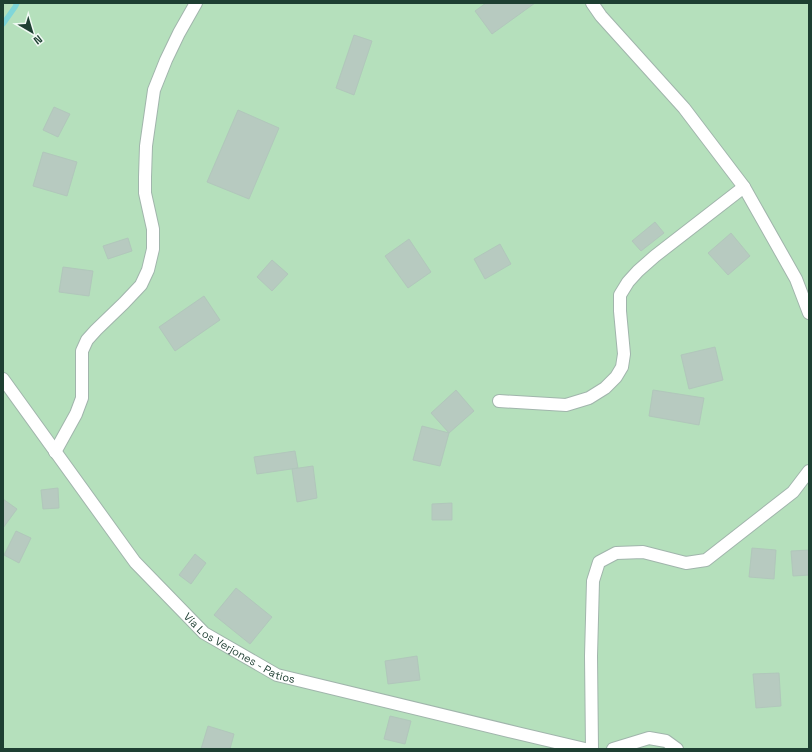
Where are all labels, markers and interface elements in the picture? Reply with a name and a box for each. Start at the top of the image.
north arrow [12,12,52,52]
text: N [31,32,45,48]
street label: Vía Los Verjones - Patios [181,610,297,686]

